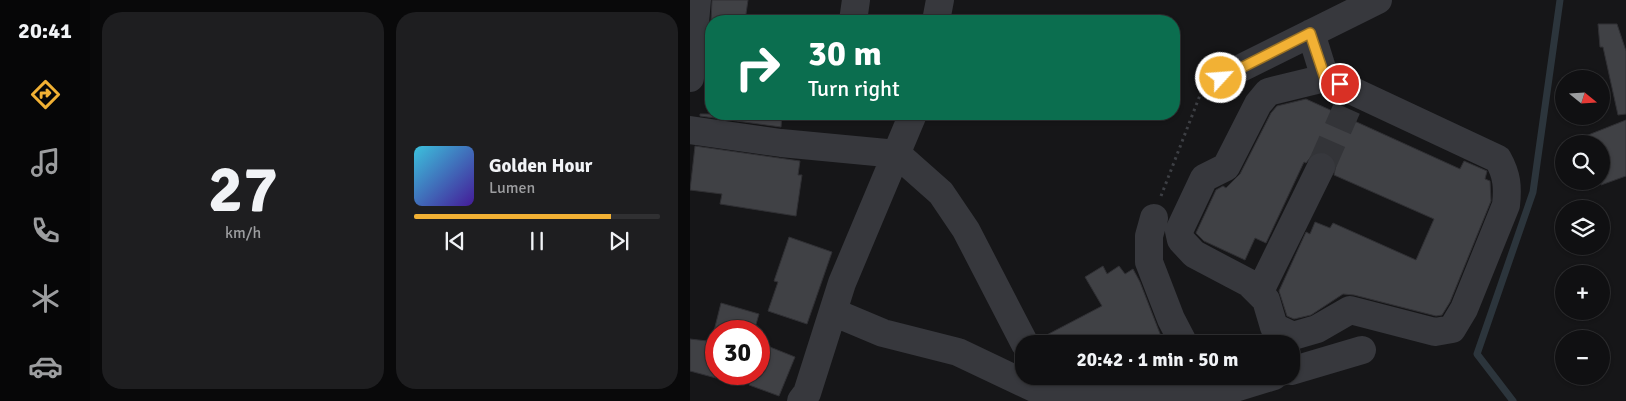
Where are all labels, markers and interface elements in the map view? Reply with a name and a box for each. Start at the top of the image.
text: 20:41 [18,17,72,44]
text: 30 m [808,32,882,75]
icon: right [725,35,790,100]
position arrow [1194,51,1246,103]
pin [1319,63,1361,105]
icon: arrive [1326,70,1354,98]
north arrow [1555,70,1610,125]
map controls [1555,70,1610,385]
text: Turn right [808,75,900,102]
icon: directions [28,77,63,112]
button: search [1555,135,1610,190]
icon: music [28,145,63,180]
text: 27 [208,150,278,230]
text: Golden Hour [489,154,592,178]
text: Lumen [489,178,535,198]
button: layers [1555,200,1610,255]
icon: phone [28,213,63,248]
text: km/h [225,223,261,243]
icon: previous [441,227,469,255]
icon: pause [523,227,551,255]
icon: next [605,227,633,255]
button: + [1555,265,1610,320]
icon: climate [28,281,63,316]
speed limit sign: 30 [705,320,770,385]
button: − [1555,330,1610,385]
text: 20:42 · 1 min · 50 m [1077,348,1238,372]
icon: car [28,349,63,384]

